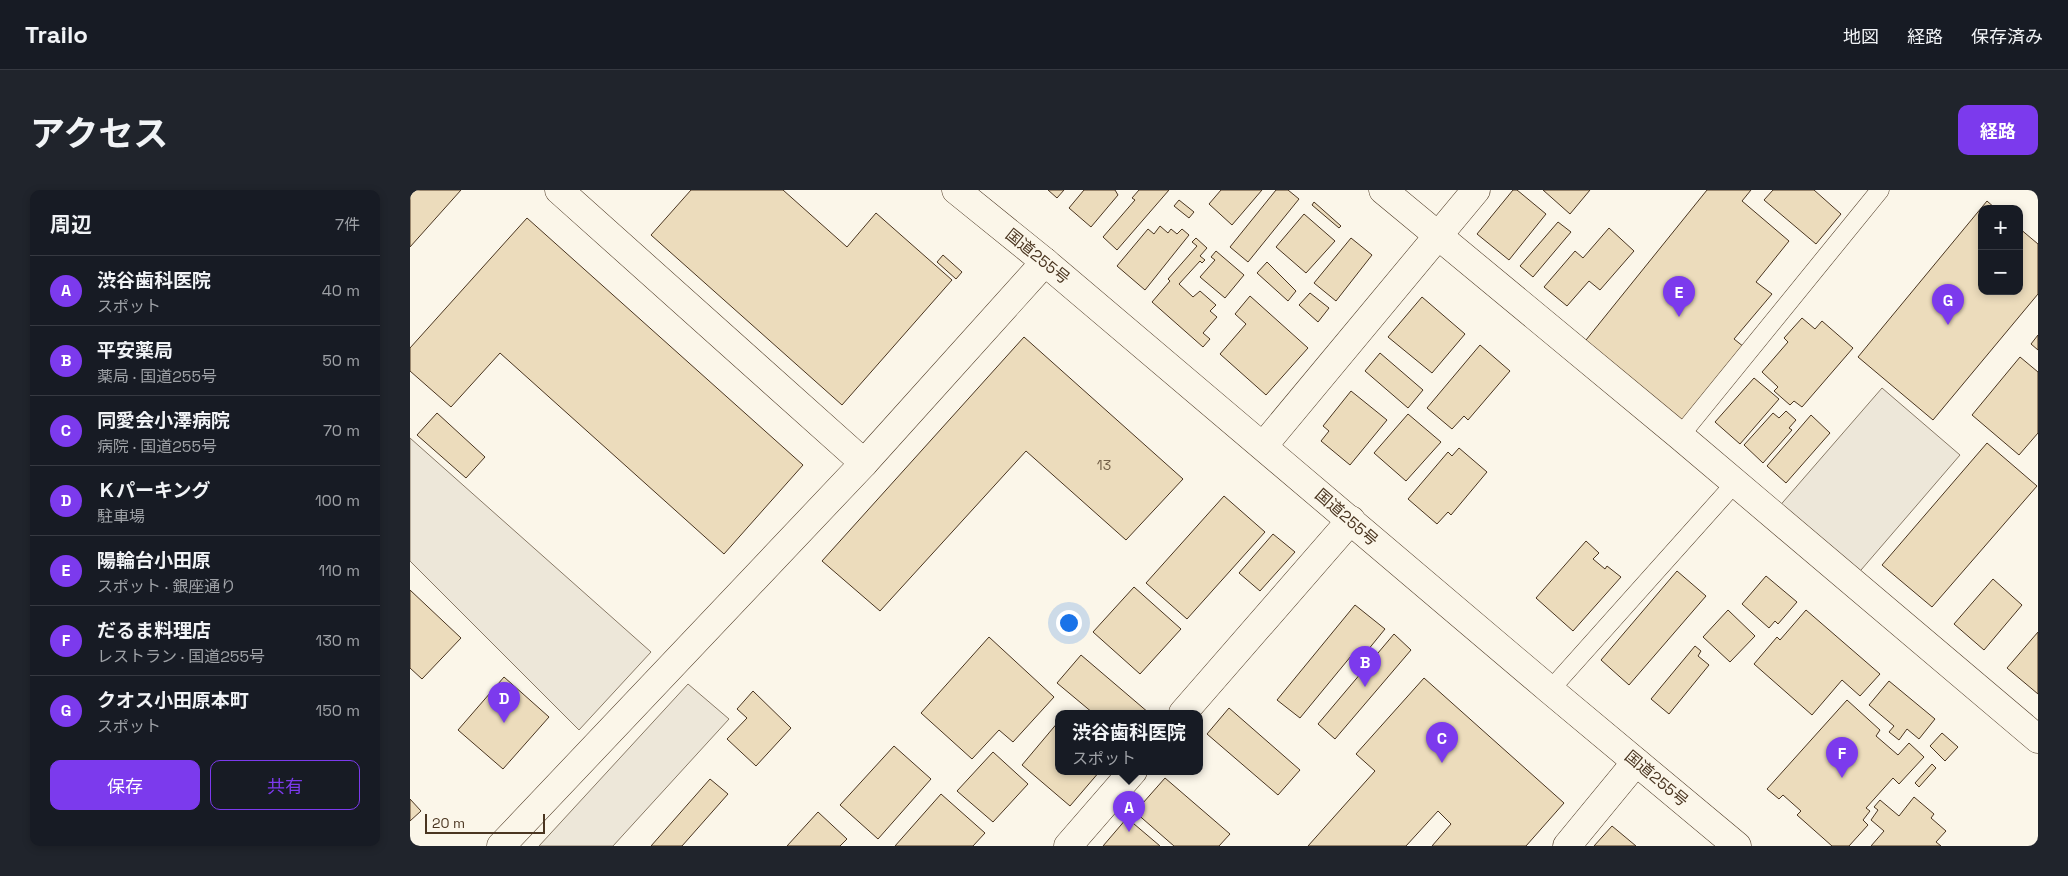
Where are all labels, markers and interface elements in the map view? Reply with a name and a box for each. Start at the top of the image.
text: Trailo [25,19,88,50]
text: 地図 [1843,25,1879,48]
text: 経路 [1907,25,1943,48]
text: 保存済み [1971,25,2043,48]
button: 経路 [1958,105,2038,155]
text: アクセス [30,112,168,156]
map controls [1978,205,2023,295]
button: + [1978,205,2023,250]
text: 周辺 [50,211,92,238]
text: 7件 [335,214,360,235]
street label: 国道255号 [1001,224,1074,289]
button: − [1978,250,2023,295]
text: 渋谷歯科医院 [97,268,211,293]
pin: E [1663,276,1695,317]
text: A [61,280,71,301]
text: 40 m [322,280,360,301]
pin: G [1932,284,1964,325]
text: スポット [97,296,161,317]
text: 平安薬局 [97,338,173,363]
text: B [61,350,71,371]
text: 50 m [322,350,360,371]
text: 薬局 · 国道255号 [97,366,217,387]
text: 同愛会小澤病院 [97,408,230,433]
text: C [61,420,71,441]
text: 70 m [323,420,360,441]
text: 病院 · 国道255号 [97,436,217,457]
house number: 13 [1097,456,1111,474]
text: Ｋパーキング [97,478,210,503]
street label: 国道255号 [1311,484,1383,551]
text: D [61,490,71,511]
text: 100 m [315,490,360,511]
text: 駐車場 [97,506,145,527]
text: 陽輪台小田原 [97,548,211,573]
text: E [62,560,70,581]
text: 110 m [318,560,360,581]
text: スポット · 銀座通り [97,576,236,597]
your location [1056,610,1082,636]
text: だるま料理店 [97,618,211,643]
text: F [62,630,70,651]
text: 130 m [316,630,360,651]
text: レストラン · 国道255号 [97,646,265,667]
pin: B [1349,646,1381,687]
pin: D [488,682,520,723]
text: クオス小田原本町 [97,688,249,713]
text: G [61,700,71,721]
text: 150 m [316,700,360,721]
popup [1055,710,1203,775]
text: スポット [97,716,161,737]
text: 渋谷歯科医院 [1072,720,1186,745]
pin: C [1426,722,1458,763]
pin: F [1826,737,1858,778]
street label: 国道255号 [1621,746,1693,811]
text: スポット [1072,748,1136,769]
button: 保存 [50,760,200,810]
button: 共有 [210,760,360,810]
pin: A [1113,791,1145,832]
scale bar [425,811,545,834]
text: 20 m [432,814,465,832]

